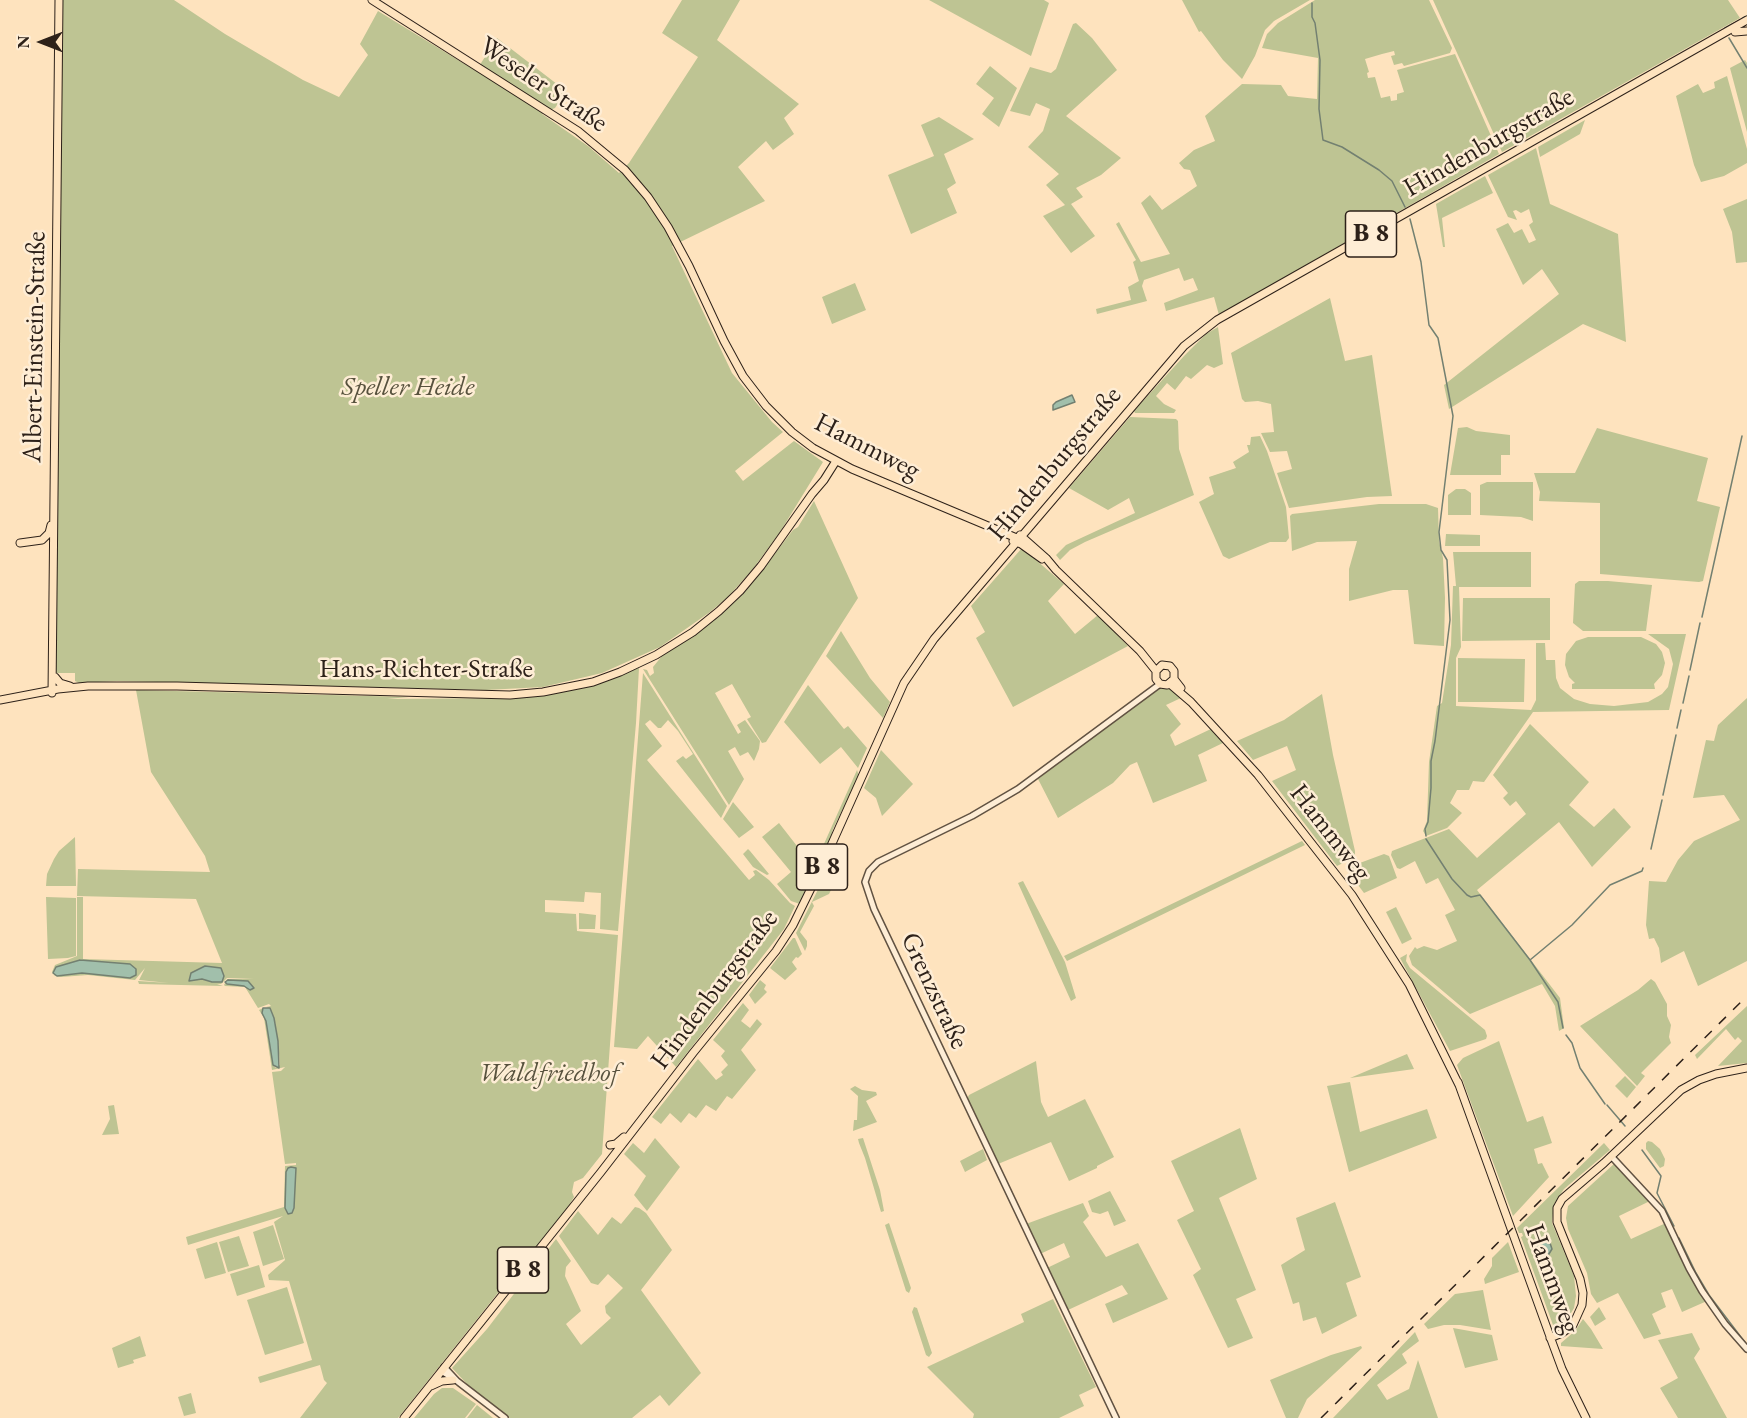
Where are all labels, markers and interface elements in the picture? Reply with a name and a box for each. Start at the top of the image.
north arrow [12,12,72,72]
street label: Weseler Straße [473,30,613,140]
text: N [13,36,34,48]
street label: Hindenburgstraße [1398,81,1580,205]
road number: B 8 [1346,211,1396,257]
street label: Albert-Einstein-Straße [17,231,53,463]
park label: Speller Heide [342,372,474,404]
street label: Hindenburgstraße [981,380,1129,548]
street label: Hammweg [809,407,925,487]
street label: Hans-Richter-Straße [319,654,533,686]
street label: Hammweg [1282,778,1378,888]
road number: B 8 [796,844,848,890]
street label: Hindenburgstraße [645,904,785,1076]
street label: Grenzstraße [893,928,975,1054]
park label: Waldfriedhof [479,1058,619,1090]
street label: Hammweg [1517,1220,1587,1338]
road number: B 8 [498,1247,548,1293]

